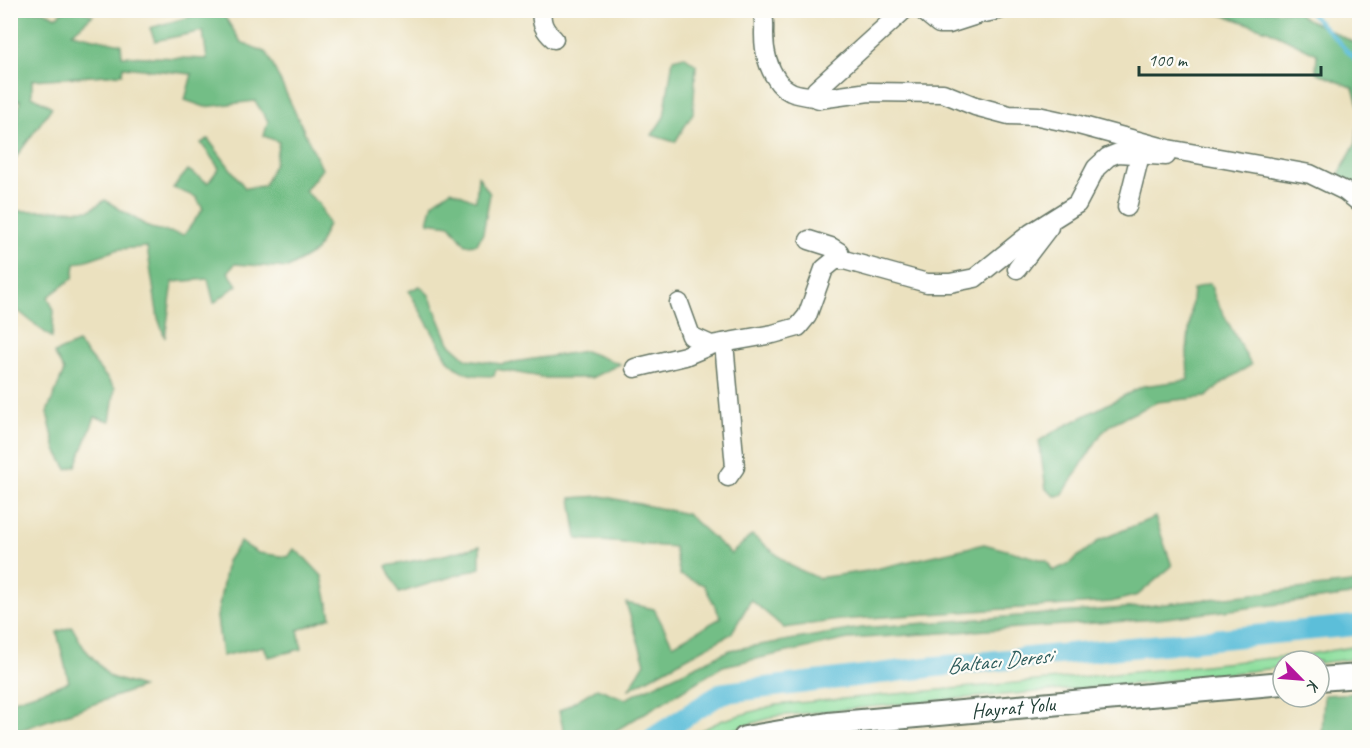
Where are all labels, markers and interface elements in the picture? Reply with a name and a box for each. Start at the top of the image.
scale bar [1139,39,1320,77]
text: 100 m [1148,49,1189,71]
water label: Baltacı Deresi [945,641,1059,680]
north arrow [1271,649,1331,709]
text: K [1301,677,1324,696]
street label: Hayrat Yolu [970,691,1057,724]

